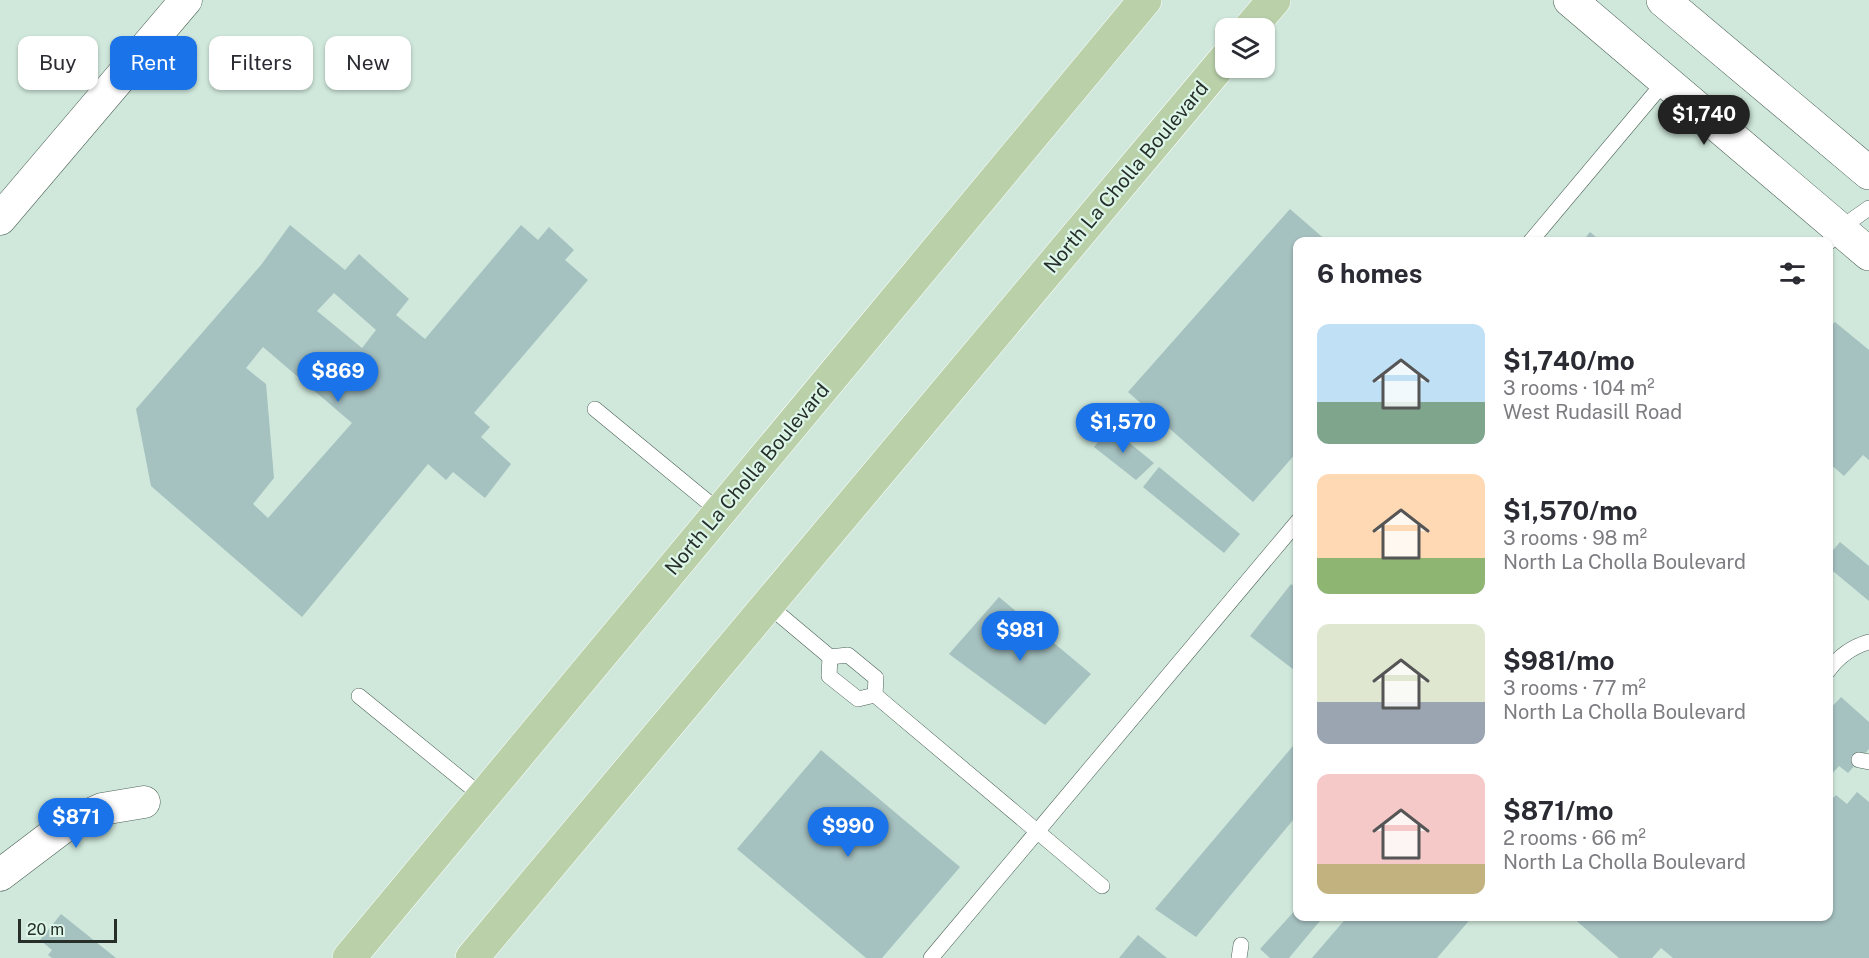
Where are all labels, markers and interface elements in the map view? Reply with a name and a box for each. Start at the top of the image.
map controls [1215,18,1275,78]
button: layers [1215,18,1275,78]
chip: Buy [18,36,98,90]
chip: Rent [110,36,197,90]
chip: Filters [209,36,313,90]
chip: New [325,36,411,90]
street label: North La Cholla Boulevard [1039,76,1213,278]
pin: $1,740 [1655,95,1753,146]
text: $1,740 [1672,102,1736,126]
icon: filters [1776,257,1809,290]
text: 6 homes [1317,258,1422,289]
text: $1,740/mo [1503,345,1635,376]
icon: home [1365,348,1437,420]
pin: $869 [302,352,374,403]
text: $869 [311,359,365,383]
text: 3 rooms · 104 m² [1503,376,1655,400]
street label: North La Cholla Boulevard [660,378,834,580]
text: West Rudasill Road [1503,400,1682,424]
pin: $1,570 [1074,403,1172,454]
text: $1,570 [1090,410,1156,434]
text: $1,570/mo [1503,495,1638,526]
icon: home [1365,498,1437,570]
text: 3 rooms · 98 m² [1503,526,1647,550]
text: North La Cholla Boulevard [1503,550,1746,574]
pin: $981 [984,611,1056,662]
text: $981 [996,618,1044,642]
text: $981/mo [1503,645,1614,676]
icon: home [1365,648,1437,720]
text: 3 rooms · 77 m² [1503,676,1646,700]
text: North La Cholla Boulevard [1503,700,1746,724]
text: $871/mo [1503,795,1614,826]
pin: $871 [40,798,112,849]
icon: home [1365,798,1437,870]
text: $871 [52,805,100,829]
pin: $990 [812,807,884,858]
text: $990 [822,814,874,838]
text: 2 rooms · 66 m² [1503,826,1646,850]
text: North La Cholla Boulevard [1503,850,1746,874]
scale bar [18,916,117,944]
text: 20 m [27,920,64,939]

